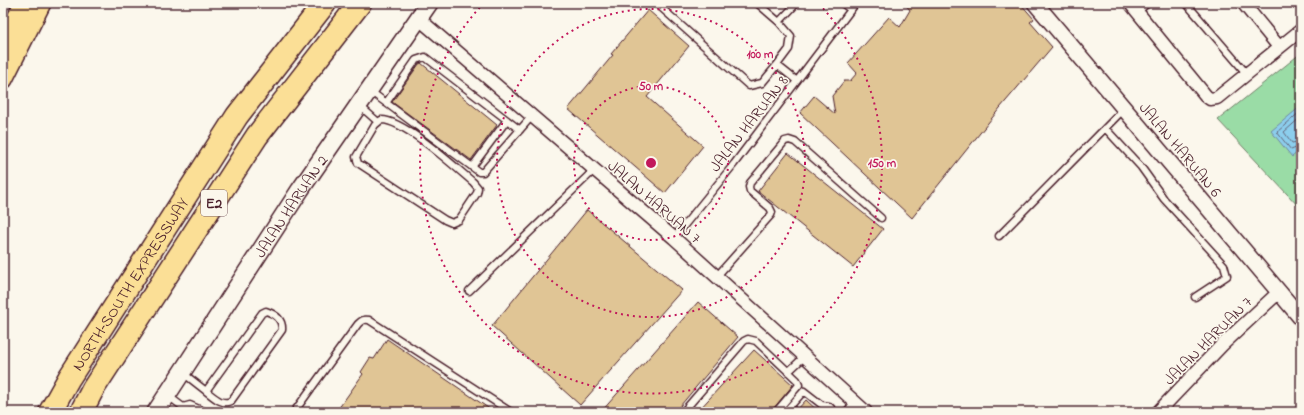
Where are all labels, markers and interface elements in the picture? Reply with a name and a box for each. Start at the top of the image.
text: 100 m [747,46,774,64]
street label: JALAN HARUAN 8 [704,71,795,178]
text: 50 m [639,78,664,96]
street label: JALAN HARUAN 6 [1132,97,1227,203]
street label: JALAN HARUAN 2 [249,151,335,263]
street label: JALAN HARUAN 7 [601,155,706,250]
text: 150 m [868,155,897,173]
centre of rings [644,156,658,170]
road number: E2 [201,190,227,216]
street label: NORTH–SOUTH EXPRESSWAY [67,193,196,376]
street label: JALAN HARUAN 7 [1158,291,1259,391]

